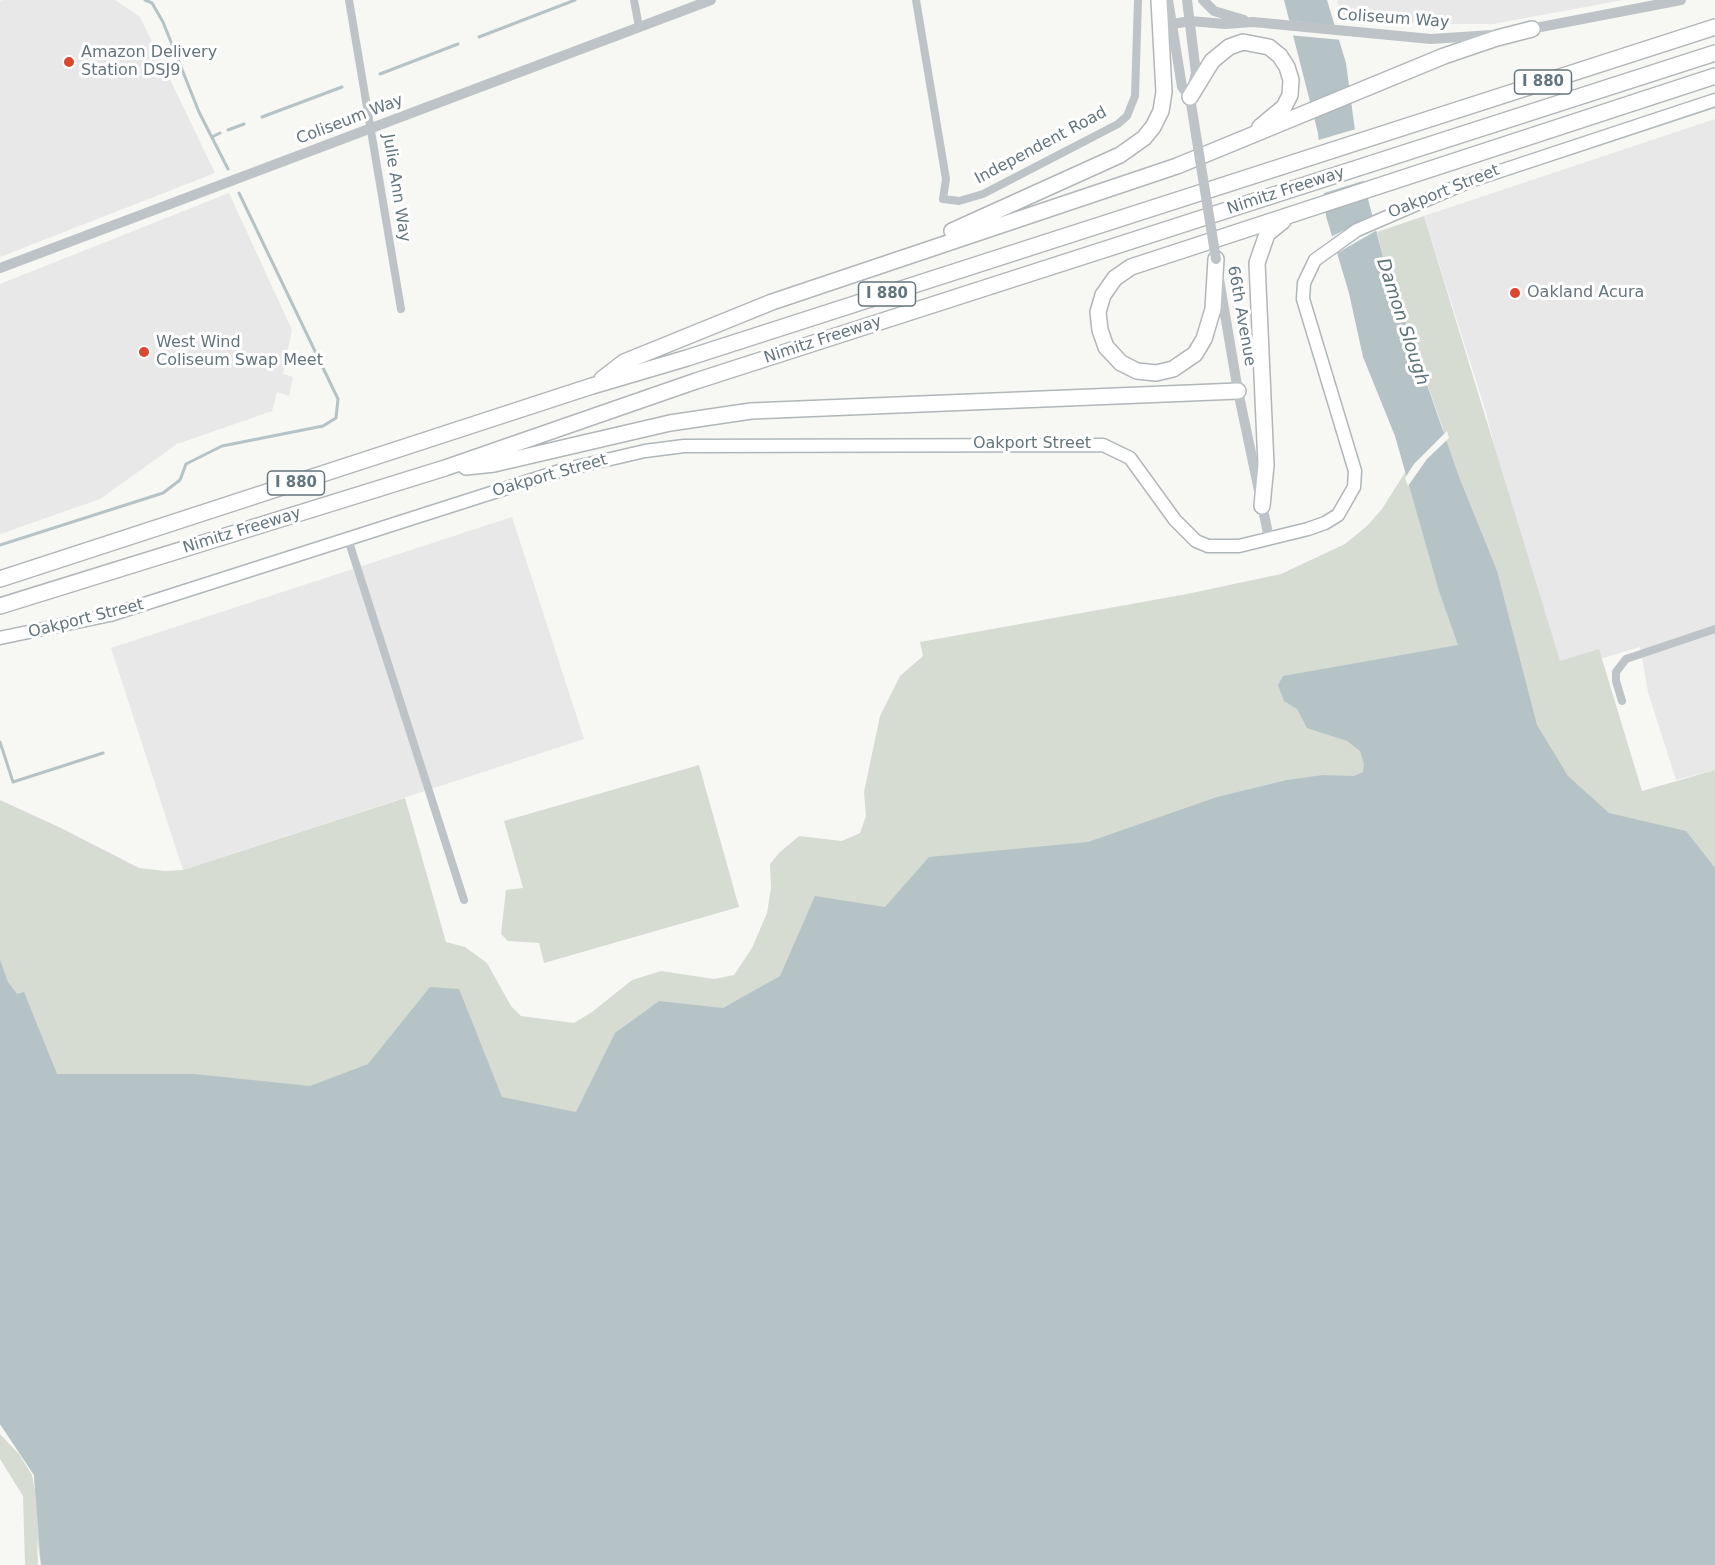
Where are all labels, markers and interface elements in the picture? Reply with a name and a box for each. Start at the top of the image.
street label: Coliseum Way [1336,5,1450,33]
place label: Amazon Delivery Station DSJ9 [81,43,217,81]
marker: Amazon Delivery Station DSJ9 [62,55,76,69]
road number: I 880 [1514,70,1572,94]
street label: Coliseum Way [294,91,406,149]
street label: Independent Road [972,103,1110,189]
street label: Julie Ann Way [378,133,414,243]
street label: Oakport Street [1386,161,1502,223]
street label: Nimitz Freeway [1225,163,1347,219]
water label: Damon Slough [1371,256,1433,388]
street label: 66th Avenue [1223,264,1259,368]
road number: I 880 [858,282,916,306]
place label: Oakland Acura [1527,283,1644,303]
marker: Oakland Acura [1508,286,1522,300]
street label: Nimitz Freeway [762,312,884,368]
place label: West Wind Coliseum Swap Meet [156,333,323,371]
marker: West Wind Coliseum Swap Meet [137,345,151,359]
street label: Oakport Street [973,434,1091,454]
street label: Oakport Street [491,450,609,502]
road number: I 880 [268,471,324,495]
street label: Nimitz Freeway [181,504,303,558]
street label: Oakport Street [26,595,146,643]

